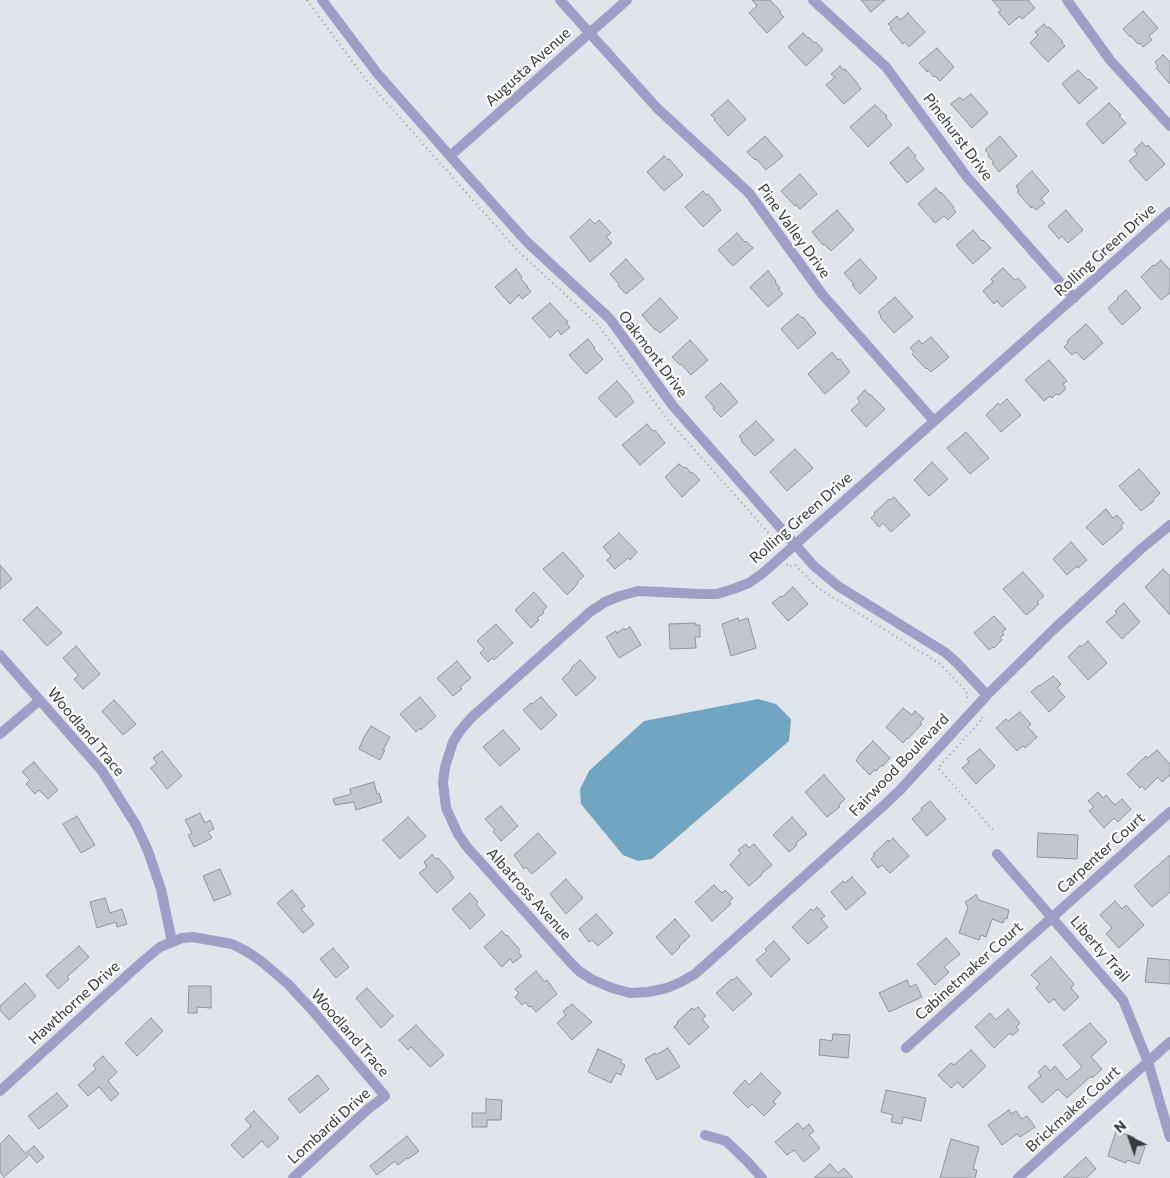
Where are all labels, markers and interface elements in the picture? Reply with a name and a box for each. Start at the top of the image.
street label: Augusta Avenue [482,24,574,110]
street label: Pinehurst Drive [919,90,997,184]
street label: Pine Valley Drive [754,180,834,282]
street label: Rolling Green Drive [1051,200,1159,300]
street label: Oakmont Drive [614,307,692,401]
street label: Rolling Green Drive [746,469,856,567]
street label: Woodland Trace [44,684,128,780]
street label: Fairwood Boulevard [845,710,953,820]
street label: Carpenter Court [1053,809,1149,897]
street label: Albatross Avenue [483,844,575,944]
street label: Liberty Trail [1066,912,1134,986]
street label: Cabinetmaker Court [911,918,1027,1024]
street label: Hawthorne Drive [25,957,123,1049]
street label: Woodland Trace [307,986,393,1080]
street label: Brickmaker Court [1022,1062,1124,1156]
street label: Lombardi Drive [284,1084,374,1168]
north arrow [1105,1113,1155,1163]
text: N [1110,1116,1129,1136]

